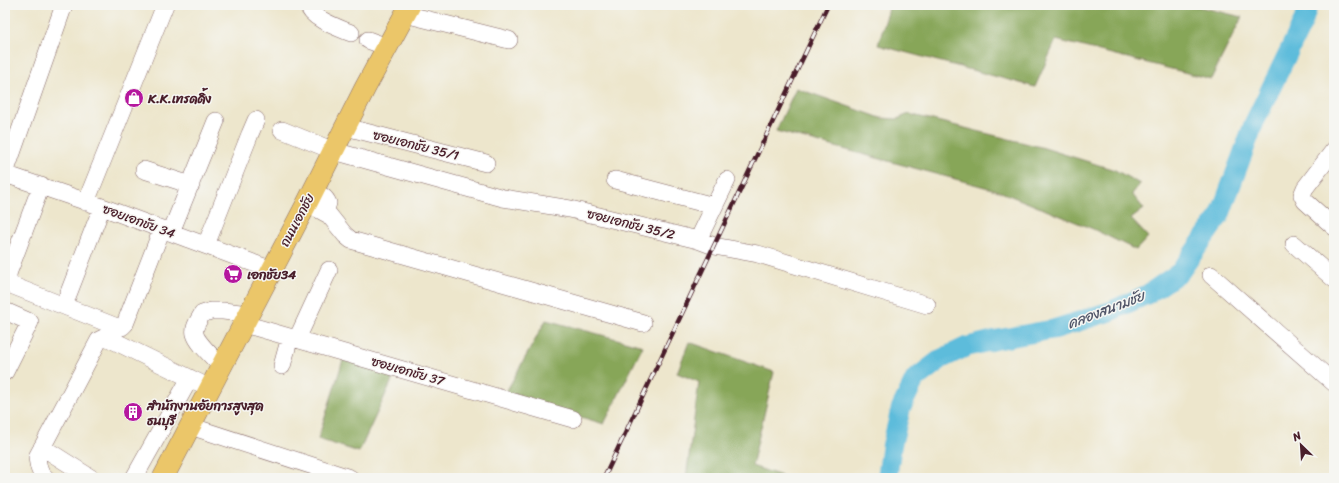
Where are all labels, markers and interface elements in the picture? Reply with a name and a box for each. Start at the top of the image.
shop icon: K.K.เทรดดิ้ง [123,87,145,109]
place label: K.K.เทรดดิ้ง [147,87,212,110]
street label: ซอยเอกชัย 35/1 [371,123,462,167]
street label: ถนนเอกชัย [273,189,321,251]
street label: ซอยเอกชัย 34 [99,197,179,245]
street label: ซอยเอกชัย 35/2 [585,202,678,246]
supermarket icon: เอกชัย34 [222,263,244,285]
place label: เอกชัย34 [247,263,297,286]
water label: คลองสนามชัย [1064,283,1150,336]
street label: ซอยเอกชัย 37 [369,350,449,393]
place label: สำนักงานอัยการสูงสุด ธนบุรี [146,394,263,432]
building icon: สำนักงานอัยการสูงสุด ธนบุรี [122,401,144,423]
north arrow [1281,425,1321,465]
text: N [1289,426,1305,447]

